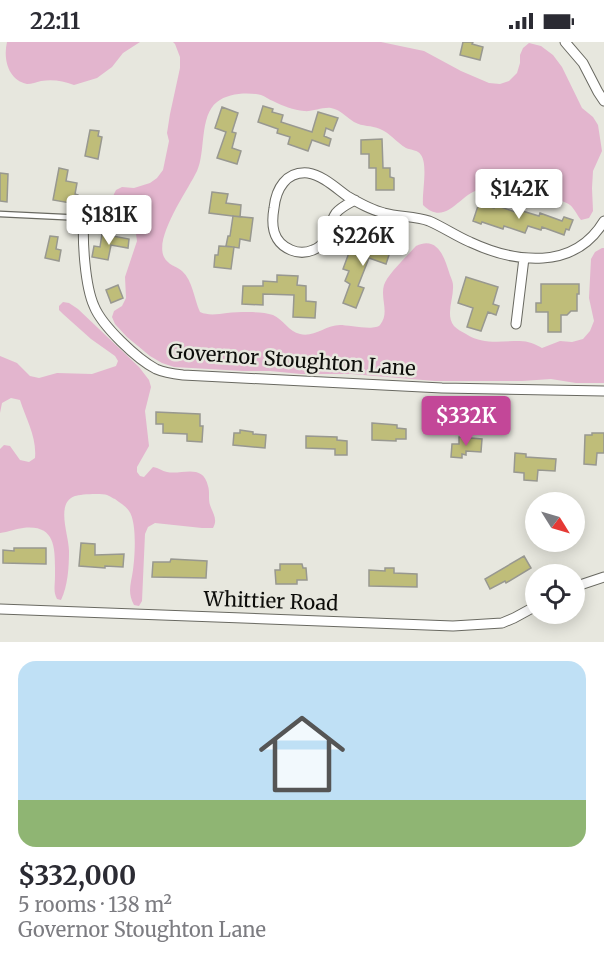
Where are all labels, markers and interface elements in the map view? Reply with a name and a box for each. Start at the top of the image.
text: 22:11 [30,7,80,35]
pin: $142K [477,169,561,220]
text: $142K [489,176,549,201]
pin: $181K [67,195,151,246]
text: $181K [81,202,137,227]
pin: $226K [321,216,405,267]
text: $226K [332,223,394,248]
street label: Governor Stoughton Lane [167,338,417,381]
pin: $332K [424,396,508,447]
text: $332K [436,403,496,428]
north arrow [525,492,585,552]
map controls [525,492,585,624]
button: locate [525,564,585,624]
street label: Whittier Road [202,586,339,615]
icon: home [248,700,356,808]
text: $332,000 [18,859,136,892]
text: 5 rooms · 138 m² [18,892,172,917]
text: Governor Stoughton Lane [18,917,266,942]

